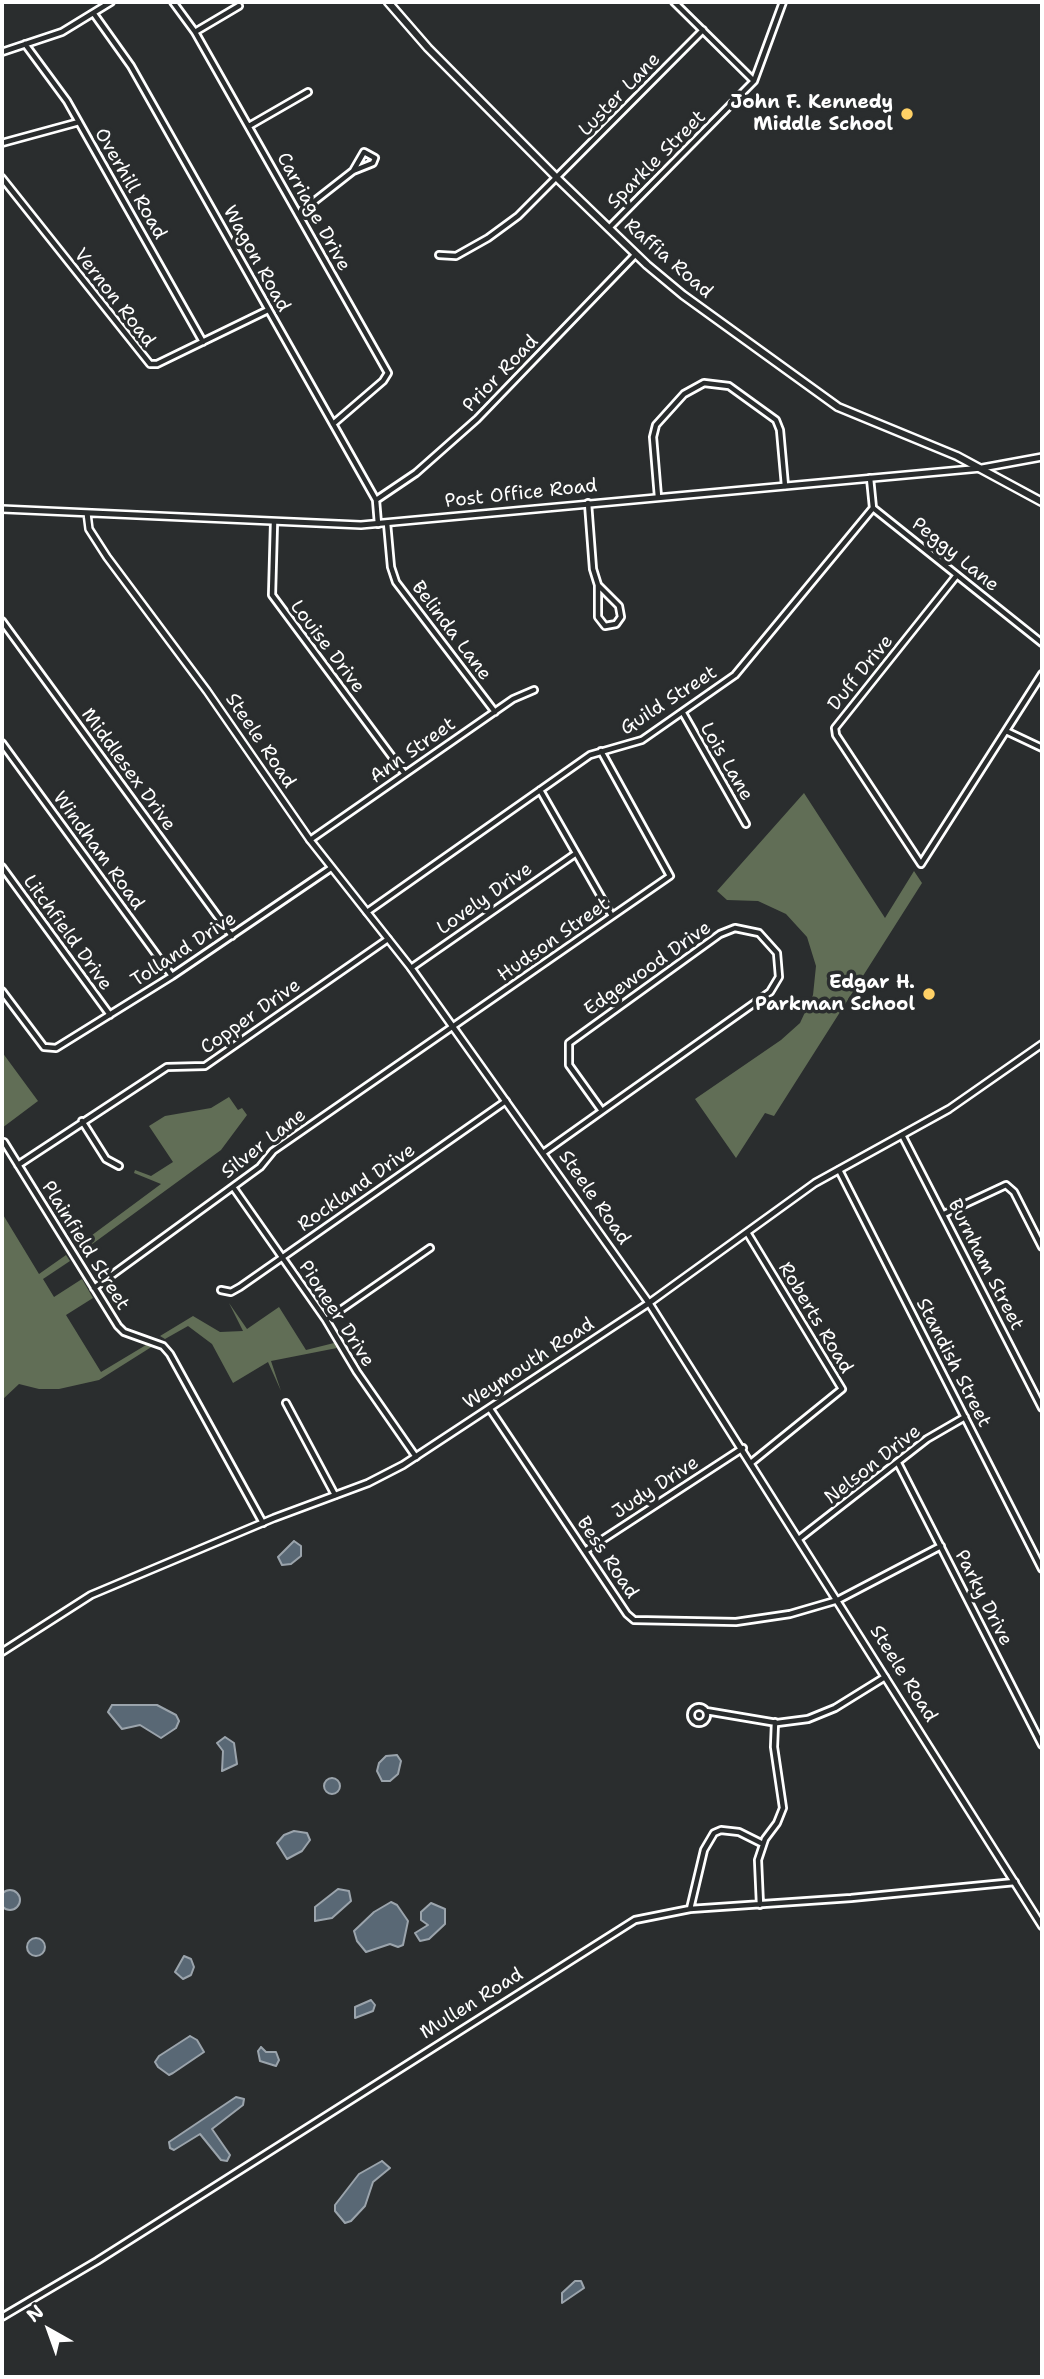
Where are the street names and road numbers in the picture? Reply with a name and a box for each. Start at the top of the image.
street label: Luster Lane [575,48,665,142]
street label: Sparkle Street [603,106,711,214]
street label: Overhill Road [89,124,171,244]
street label: Carriage Drive [271,149,355,275]
street label: Wagon Road [217,202,295,316]
street label: Raffia Road [619,214,717,304]
street label: Vernon Road [68,244,160,352]
street label: Prior Road [459,331,543,417]
street label: Post Office Road [444,475,598,513]
street label: Peggy Lane [907,513,1003,597]
street label: Belinda Lane [406,577,496,685]
street label: Louise Drive [285,596,369,698]
street label: Duff Drive [824,631,898,715]
street label: Guild Street [617,661,721,741]
street label: Steele Road [220,689,300,793]
street label: Middlesex Drive [76,704,180,836]
street label: Ann Street [366,713,460,789]
street label: Lois Lane [695,719,757,805]
street label: Windham Road [47,787,149,915]
street label: Lovely Drive [433,858,537,940]
street label: Litchfield Drive [17,871,117,995]
street label: Hudson Street [494,893,614,987]
street label: Tolland Drive [127,908,241,992]
street label: Edgewood Drive [580,917,716,1021]
street label: Copper Drive [197,974,305,1060]
street label: Silver Lane [217,1104,311,1184]
street label: Rockland Drive [294,1139,420,1237]
street label: Steele Road [553,1146,635,1250]
street label: Plainfield Street [36,1177,134,1315]
street label: Burnham Street [942,1196,1028,1334]
street label: Pioneer Drive [293,1257,379,1371]
street label: Roberts Road [773,1258,857,1378]
street label: Standish Street [911,1295,995,1431]
street label: Weymouth Road [459,1313,599,1415]
street label: Nelson Drive [820,1420,926,1510]
street label: Judy Drive [609,1452,703,1524]
street label: Bess Road [571,1513,643,1603]
street label: Parky Drive [949,1546,1017,1650]
street label: Steele Road [864,1621,942,1727]
street label: Mullen Road [416,1963,528,2045]

